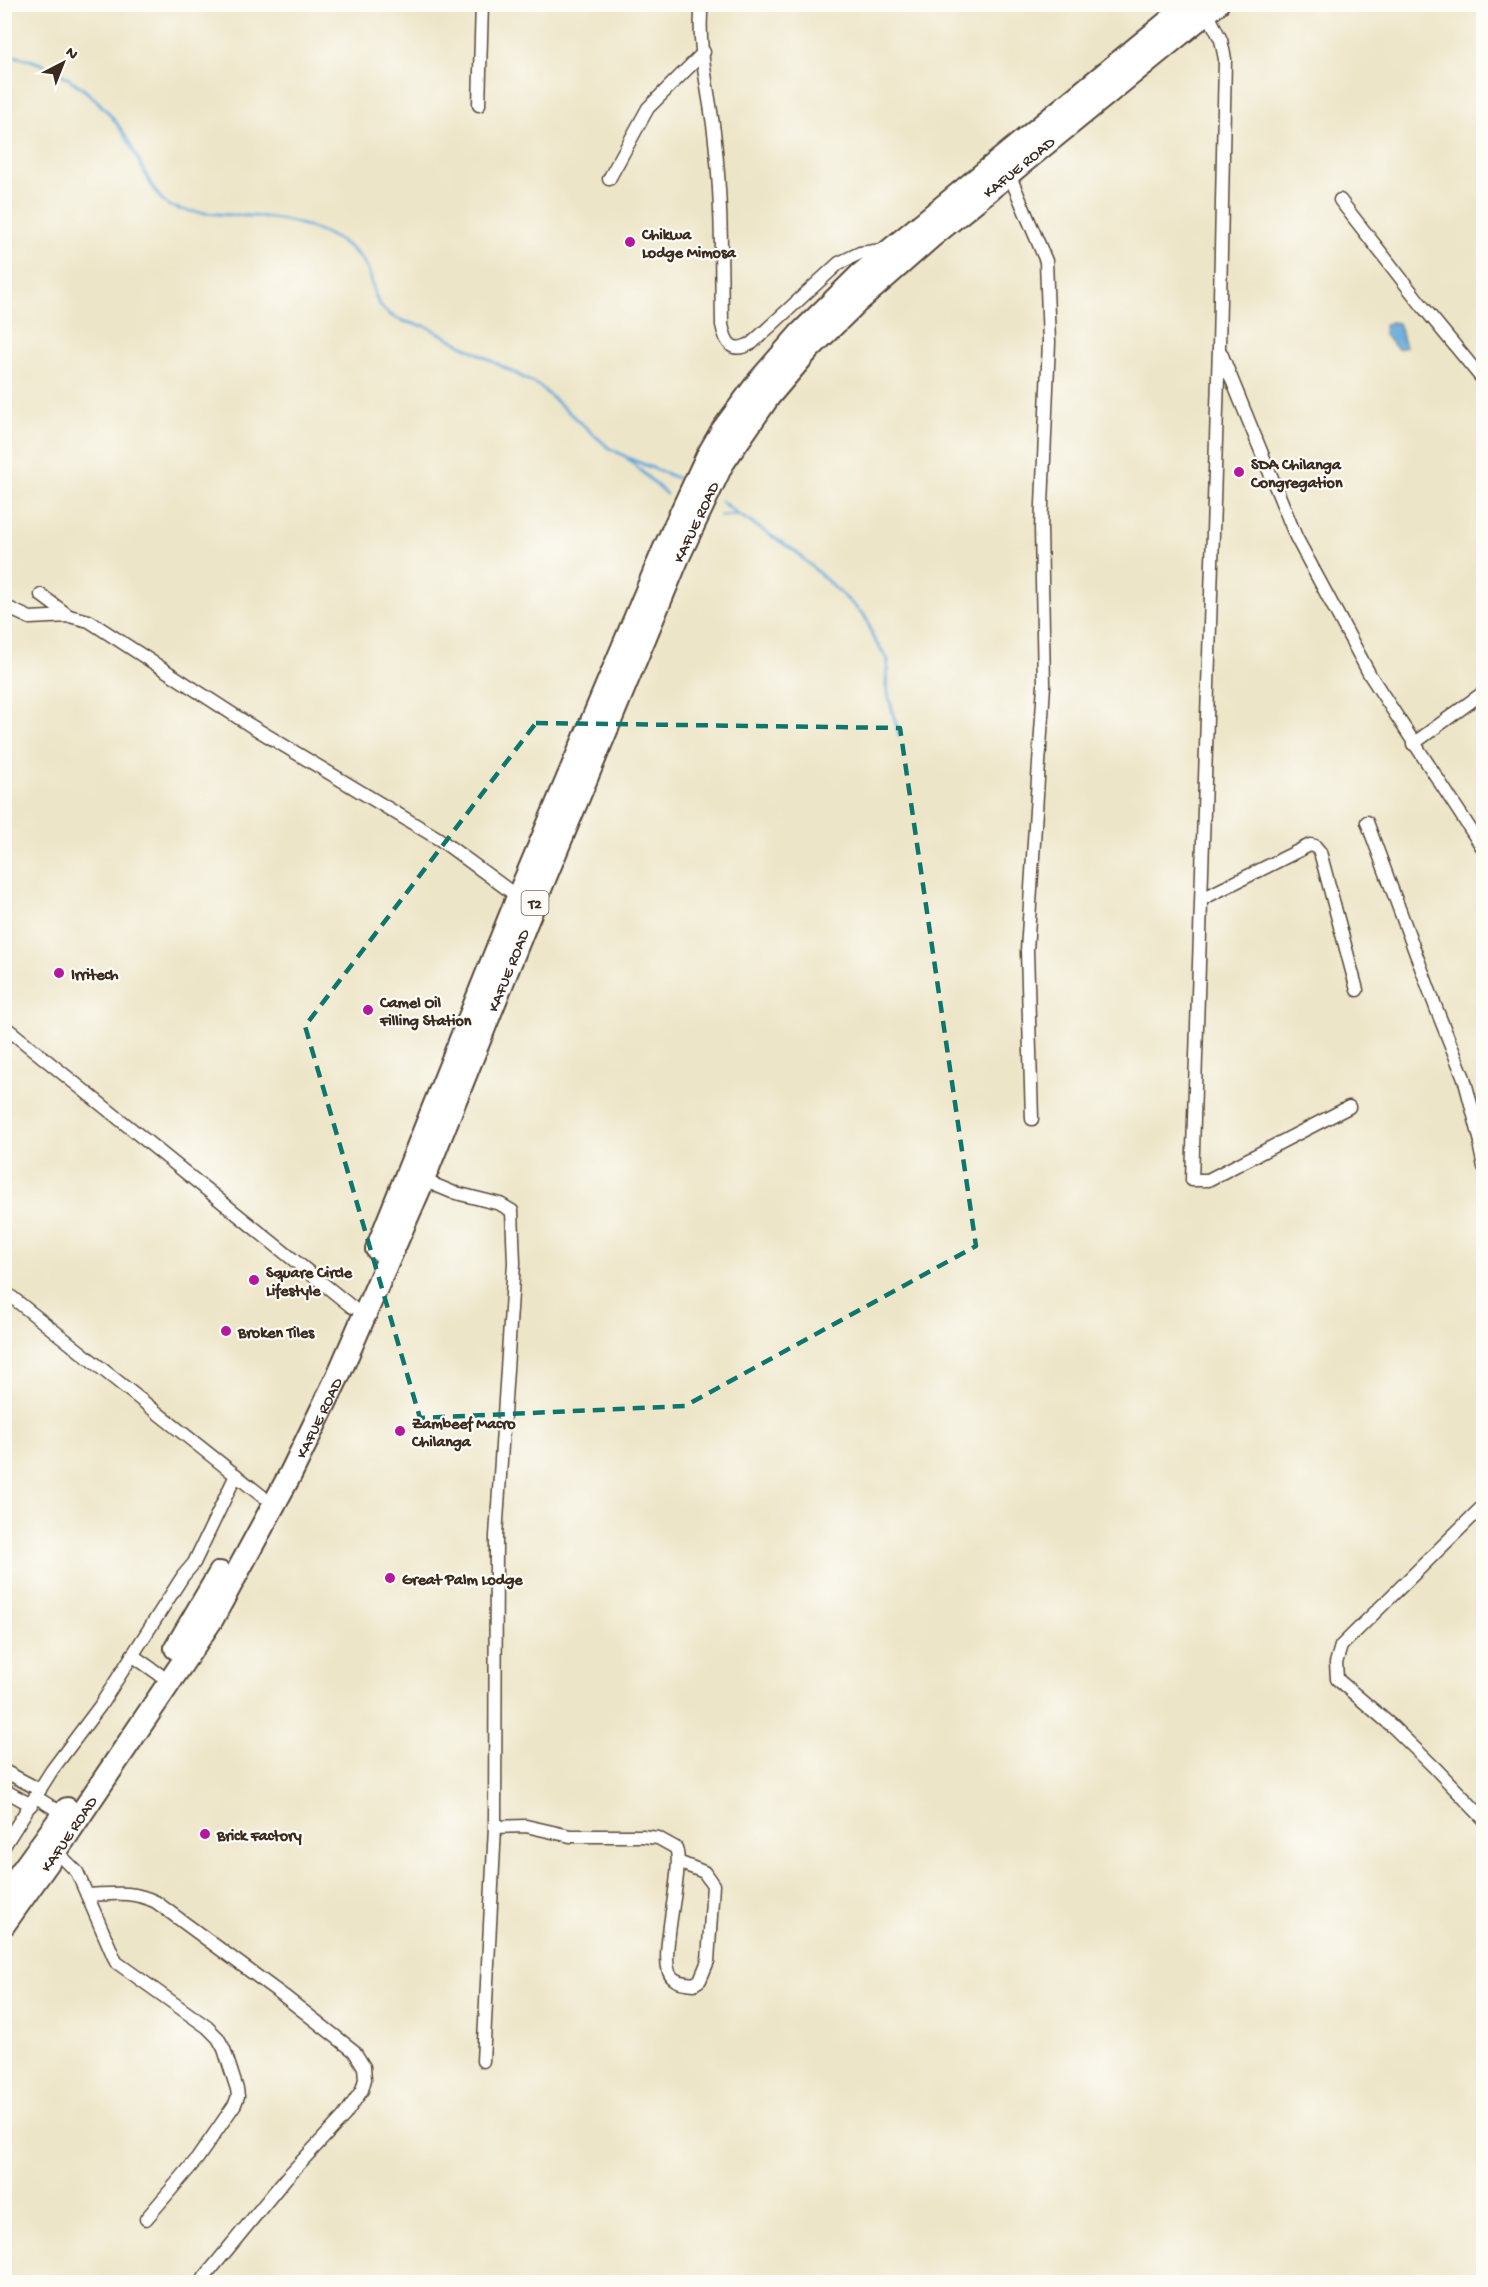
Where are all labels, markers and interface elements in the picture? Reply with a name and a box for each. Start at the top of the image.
north arrow [33,33,93,93]
text: N [60,44,81,65]
street label: KAFUE ROAD [980,134,1061,204]
place label: Chikwa Lodge Mimosa [641,227,737,264]
marker: Chikwa Lodge Mimosa [623,235,637,249]
place label: SDA Chilanga Congregation [1250,457,1343,494]
marker: SDA Chilanga Congregation [1232,465,1246,479]
street label: KAFUE ROAD [671,479,725,566]
road number: T2 [522,891,548,915]
street label: KAFUE ROAD [485,927,536,1015]
marker: Irritech [52,966,66,980]
place label: Irritech [71,967,119,986]
place label: Camel Oil Filling Station [379,995,472,1032]
marker: Camel Oil Filling Station [361,1003,375,1017]
place label: Square Circle Lifestyle [266,1265,353,1302]
marker: Square Circle Lifestyle [247,1273,261,1287]
marker: Broken Tiles [219,1324,233,1338]
place label: Broken Tiles [237,1325,315,1344]
street label: KAFUE ROAD [294,1375,349,1462]
place label: Zambeef Macro Chilanga [411,1415,516,1453]
marker: Zambeef Macro Chilanga [393,1424,407,1438]
marker: Great Palm Lodge [383,1571,397,1585]
place label: Great Palm Lodge [402,1572,523,1591]
street label: KAFUE ROAD [38,1793,103,1877]
marker: Brick Factory [198,1827,212,1841]
place label: Brick Factory [216,1828,302,1847]

